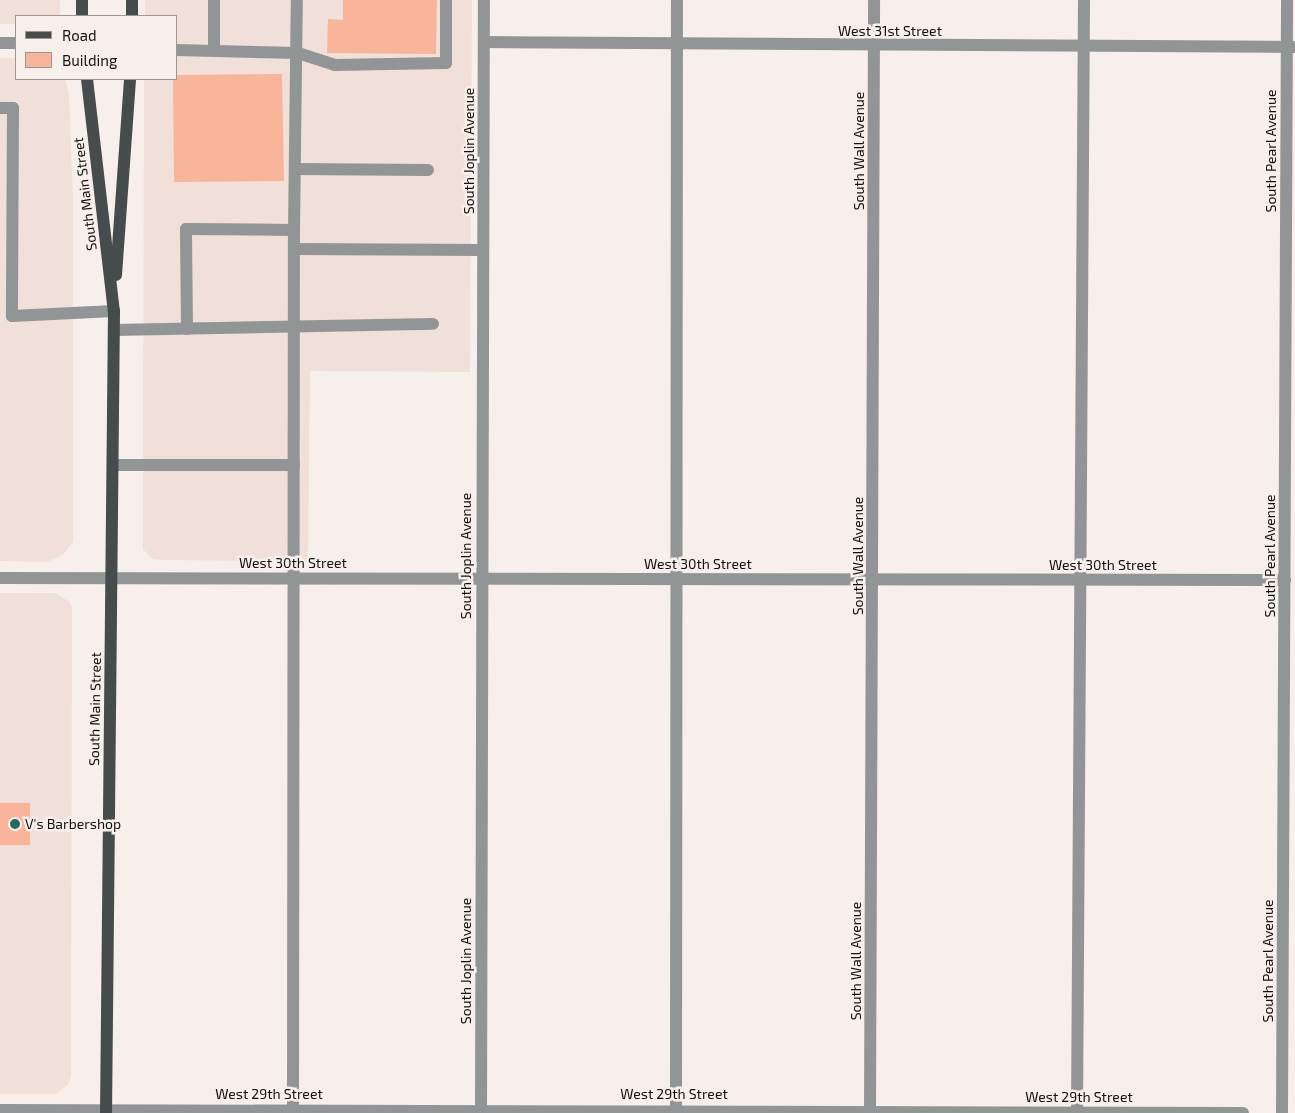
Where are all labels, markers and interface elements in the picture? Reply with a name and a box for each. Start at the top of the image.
legend [15,15,178,80]
street label: West 31st Street [838,23,942,39]
text: Road [62,26,97,44]
text: Building [62,51,117,69]
street label: South Joplin Avenue [461,87,477,215]
street label: South Pearl Avenue [1263,89,1279,213]
street label: South Wall Avenue [851,91,867,211]
street label: South Main Street [70,136,100,252]
street label: South Joplin Avenue [458,492,474,620]
street label: South Pearl Avenue [1262,494,1278,618]
street label: South Wall Avenue [850,496,866,616]
street label: West 30th Street [239,555,347,571]
street label: West 30th Street [644,556,752,572]
street label: West 30th Street [1049,557,1157,573]
street label: South Main Street [86,652,104,766]
place label: V's Barbershop [25,816,121,832]
marker: V's Barbershop [9,818,21,830]
street label: South Joplin Avenue [458,897,474,1025]
street label: South Pearl Avenue [1260,899,1276,1023]
street label: South Wall Avenue [848,901,864,1021]
street label: West 29th Street [215,1086,323,1102]
street label: West 29th Street [620,1086,728,1102]
street label: West 29th Street [1025,1089,1133,1105]

